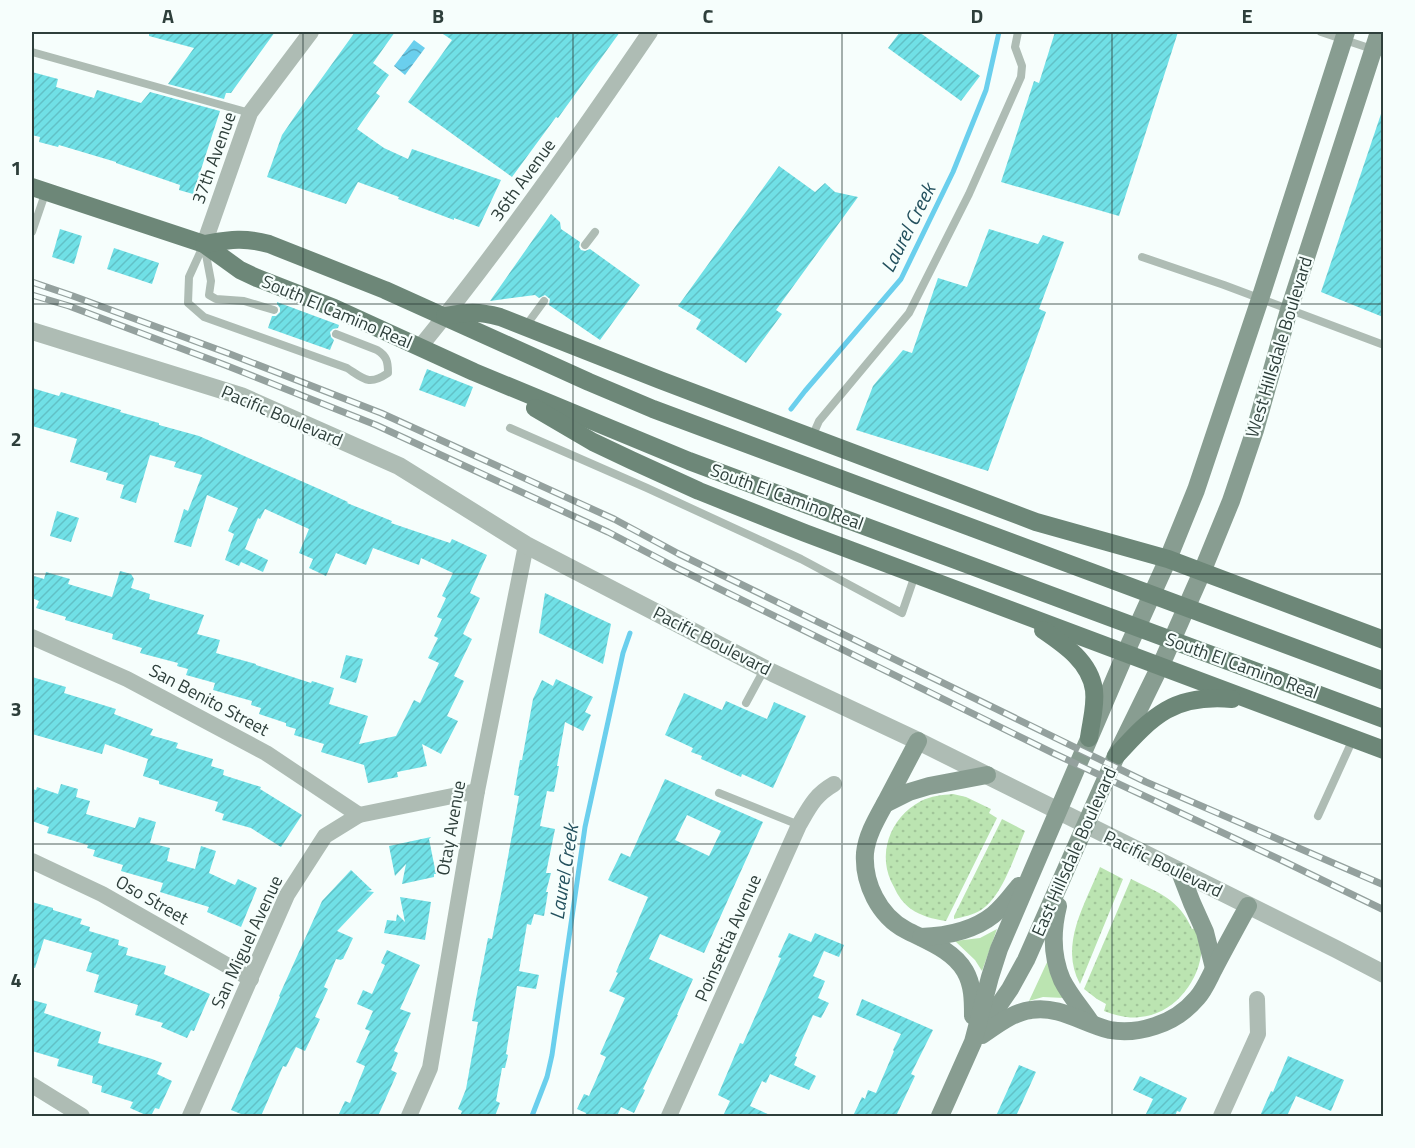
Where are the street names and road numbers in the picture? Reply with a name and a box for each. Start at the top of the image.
street label: 37th Avenue [184,108,243,208]
street label: 36th Avenue [483,133,562,227]
street label: West Hillsdale Boulevard [1238,253,1319,441]
street label: South El Camino Real [258,268,417,355]
street label: Pacific Boulevard [217,378,347,453]
street label: South El Camino Real [707,456,867,537]
street label: Pacific Boulevard [648,599,776,682]
street label: South El Camino Real [1162,625,1322,706]
street label: San Benito Street [144,657,275,743]
street label: East Hillsdale Boulevard [1024,763,1123,941]
street label: Otay Avenue [429,778,472,878]
street label: Pacific Boulevard [1099,823,1227,904]
street label: Oso Street [111,868,194,932]
street label: Poinsettia Avenue [687,870,768,1006]
street label: San Miguel Avenue [204,871,289,1013]

